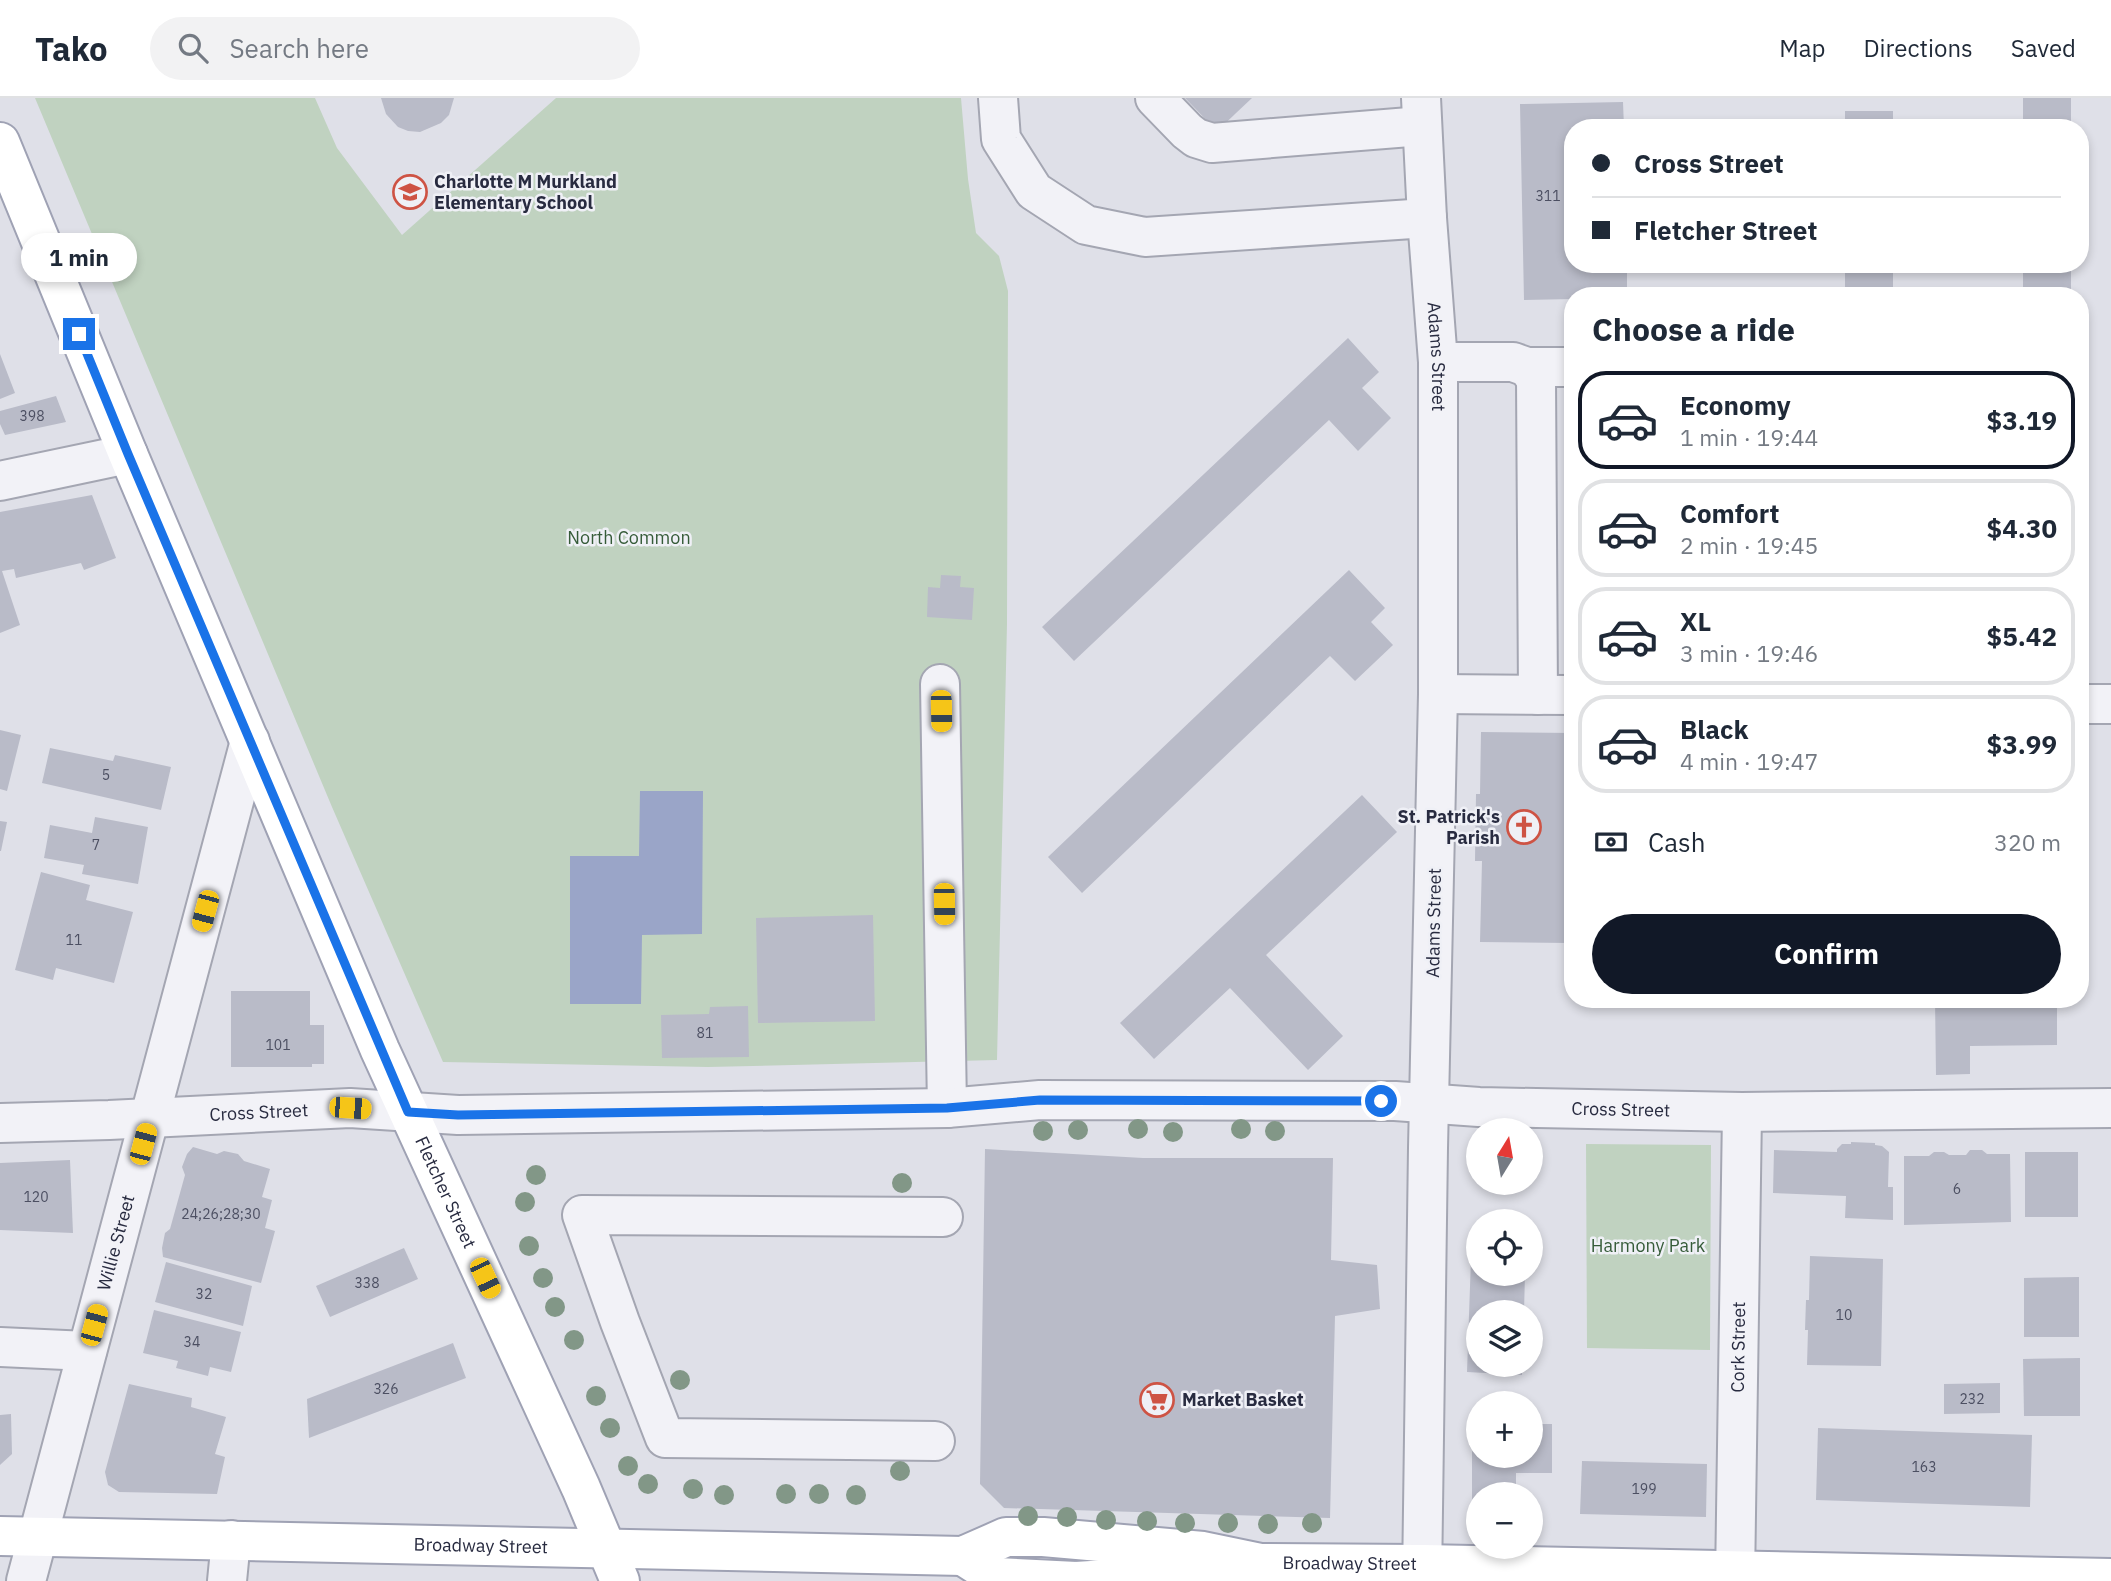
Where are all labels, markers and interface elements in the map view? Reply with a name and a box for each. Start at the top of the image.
search box [150,17,640,80]
text: Tako [35,27,108,70]
icon: search [174,29,212,67]
text: Search here [230,31,369,65]
text: Map [1779,32,1825,64]
text: Directions [1863,32,1973,64]
text: Saved [2011,32,2076,64]
text: Cross Street [1634,146,1784,180]
place label: Charlotte M Murkland Elementary School [434,170,617,214]
school or university icon: Charlotte M Murkland Elementary School [391,173,429,211]
house number: 311 [1535,187,1561,205]
text: Fletcher Street [1634,213,1817,247]
callout: 1 min [21,232,137,282]
text: 1 min [49,242,109,272]
street label: Adams Street [1422,301,1450,411]
text: Choose a ride [1592,308,1795,350]
route end [63,318,95,350]
text: Economy [1680,388,1791,422]
icon: car [1596,389,1659,452]
text: $3.19 [1987,403,2057,437]
house number: 398 [19,407,45,425]
text: 1 min · 19:44 [1680,422,1818,452]
text: Comfort [1680,496,1779,530]
icon: car [1596,497,1659,560]
text: $4.30 [1987,511,2057,545]
park label: North Common [567,526,691,549]
text: 2 min · 19:45 [1680,530,1818,560]
text: XL [1680,604,1711,638]
icon: car [1596,605,1659,668]
text: $5.42 [1987,619,2057,653]
text: 3 min · 19:46 [1680,638,1818,668]
car [931,690,952,732]
text: Black [1680,712,1748,746]
icon: car [1596,713,1659,776]
text: $3.99 [1987,727,2057,761]
text: 4 min · 19:47 [1680,746,1818,776]
house number: 5 [102,766,110,784]
place label: St. Patrick's Parish [1398,805,1500,849]
church icon: St. Patrick's Parish [1505,808,1543,846]
icon: cash [1592,823,1630,861]
text: Cash [1648,825,1705,859]
text: 320 m [1994,827,2061,857]
house number: 7 [92,836,100,854]
street label: Adams Street [1421,868,1446,978]
car [934,883,955,925]
car [190,888,221,934]
button: Confirm [1592,914,2061,994]
house number: 11 [66,931,82,949]
house number: 81 [697,1024,713,1042]
house number: 101 [265,1036,291,1054]
route start [1365,1085,1397,1117]
car [329,1096,372,1120]
street label: Cross Street [1571,1097,1670,1122]
street label: Cross Street [209,1098,309,1126]
north arrow [1466,1118,1544,1195]
map controls [1466,1118,1543,1559]
car [128,1121,159,1167]
street label: Fletcher Street [410,1133,481,1252]
house number: 6 [1953,1180,1961,1198]
house number: 120 [23,1188,49,1206]
street label: Willie Street [92,1192,139,1293]
house number: 24;26;28;30 [181,1205,261,1223]
button: locate [1466,1209,1543,1286]
park label: Harmony Park [1591,1234,1706,1257]
car [467,1255,504,1301]
house number: 338 [354,1274,380,1292]
house number: 32 [196,1285,212,1303]
button: layers [1466,1300,1543,1377]
street label: Cork Street [1726,1301,1750,1393]
car [79,1302,110,1348]
house number: 10 [1836,1306,1852,1324]
house number: 34 [184,1333,200,1351]
house number: 326 [373,1380,399,1398]
supermarket icon: Market Basket [1138,1381,1176,1419]
place label: Market Basket [1182,1388,1304,1411]
house number: 232 [1959,1390,1985,1408]
button: + [1466,1391,1543,1468]
house number: 163 [1911,1458,1937,1476]
house number: 199 [1631,1480,1657,1498]
button: − [1466,1482,1543,1559]
street label: Broadway Street [414,1533,548,1558]
street label: Broadway Street [1282,1551,1417,1575]

